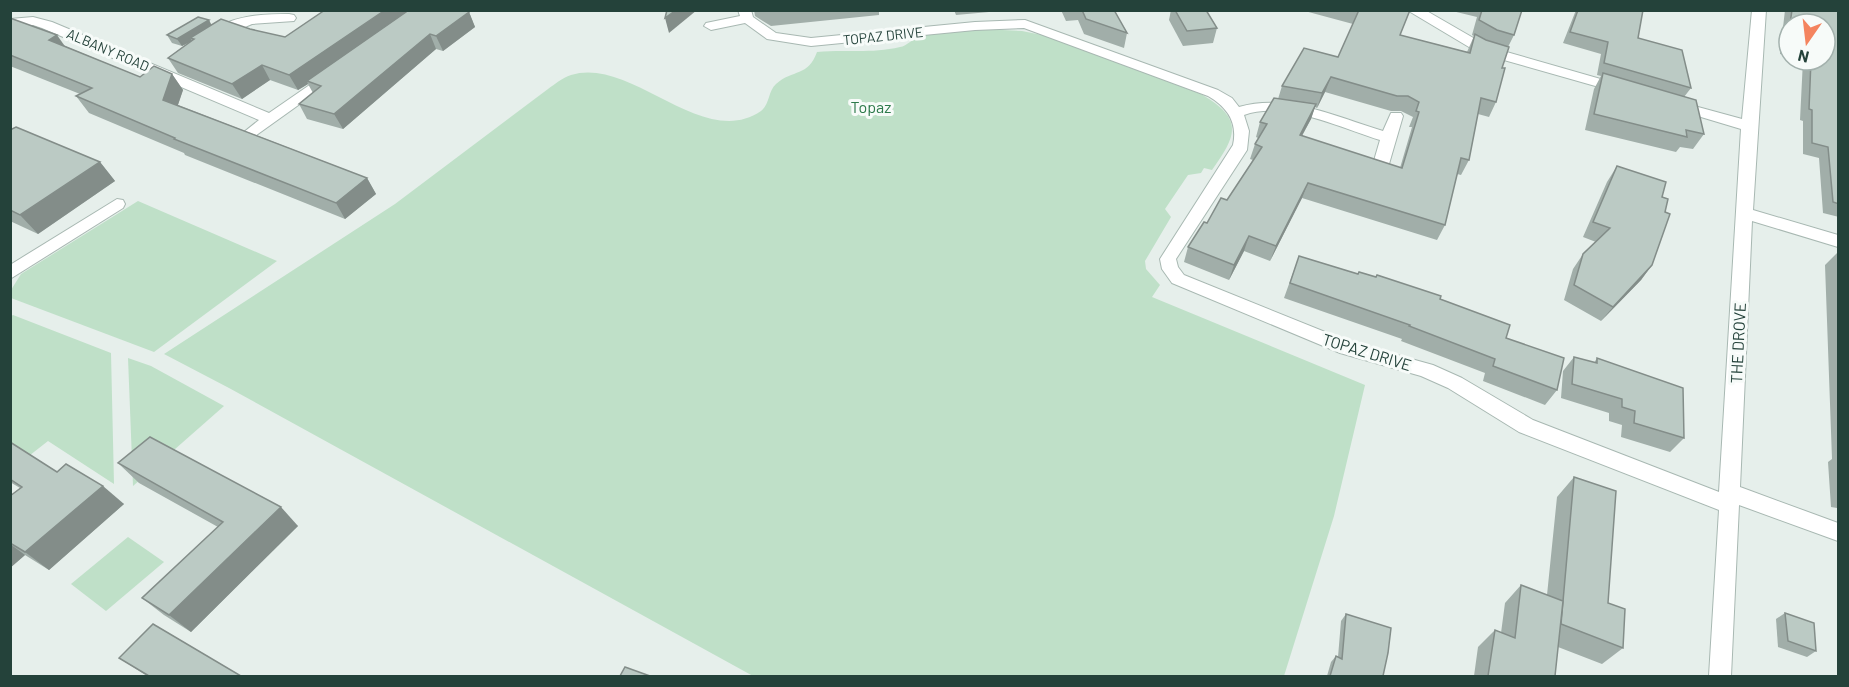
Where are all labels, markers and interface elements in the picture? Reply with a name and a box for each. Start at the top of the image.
north arrow [1777,12,1837,72]
street label: TOPAZ DRIVE [842,23,924,48]
street label: ALBANY ROAD [64,25,152,75]
text: N [1796,47,1811,68]
park label: Topaz [851,97,891,116]
street label: THE DROVE [1726,302,1749,384]
street label: TOPAZ DRIVE [1320,329,1414,374]

